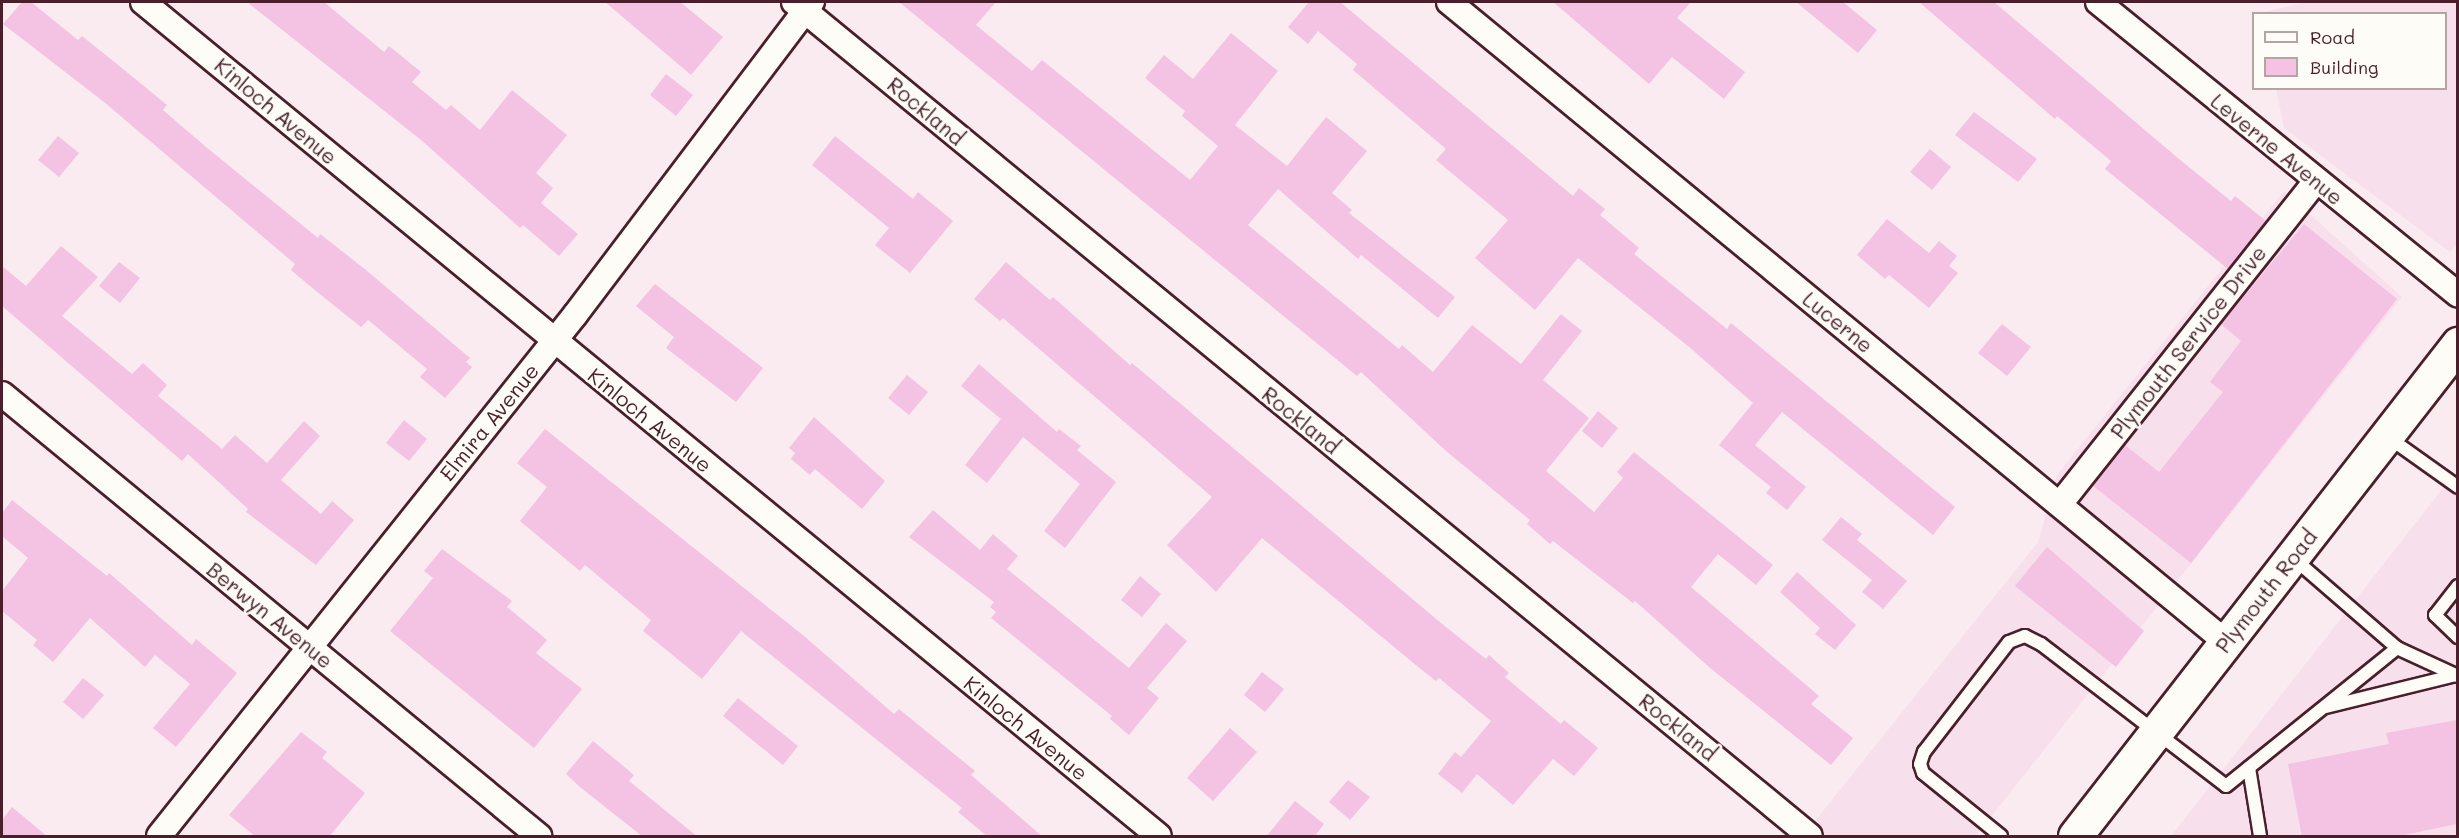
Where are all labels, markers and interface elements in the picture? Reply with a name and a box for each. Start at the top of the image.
legend [2252,12,2447,90]
text: Road [2310,25,2355,49]
street label: Kinloch Avenue [210,52,342,170]
text: Building [2310,55,2378,79]
street label: Rockland [882,72,970,150]
street label: Leverne Avenue [2206,88,2348,210]
street label: Plymouth Service Drive [2105,240,2271,444]
street label: Lucerne [1798,286,1878,358]
street label: Elmira Avenue [434,358,544,486]
street label: Kinloch Avenue [583,362,717,478]
street label: Rockland [1257,381,1345,459]
street label: Plymouth Road [2210,524,2322,658]
street label: Berwyn Avenue [202,556,338,674]
street label: Kinloch Avenue [959,670,1093,786]
street label: Rockland [1634,688,1722,766]

